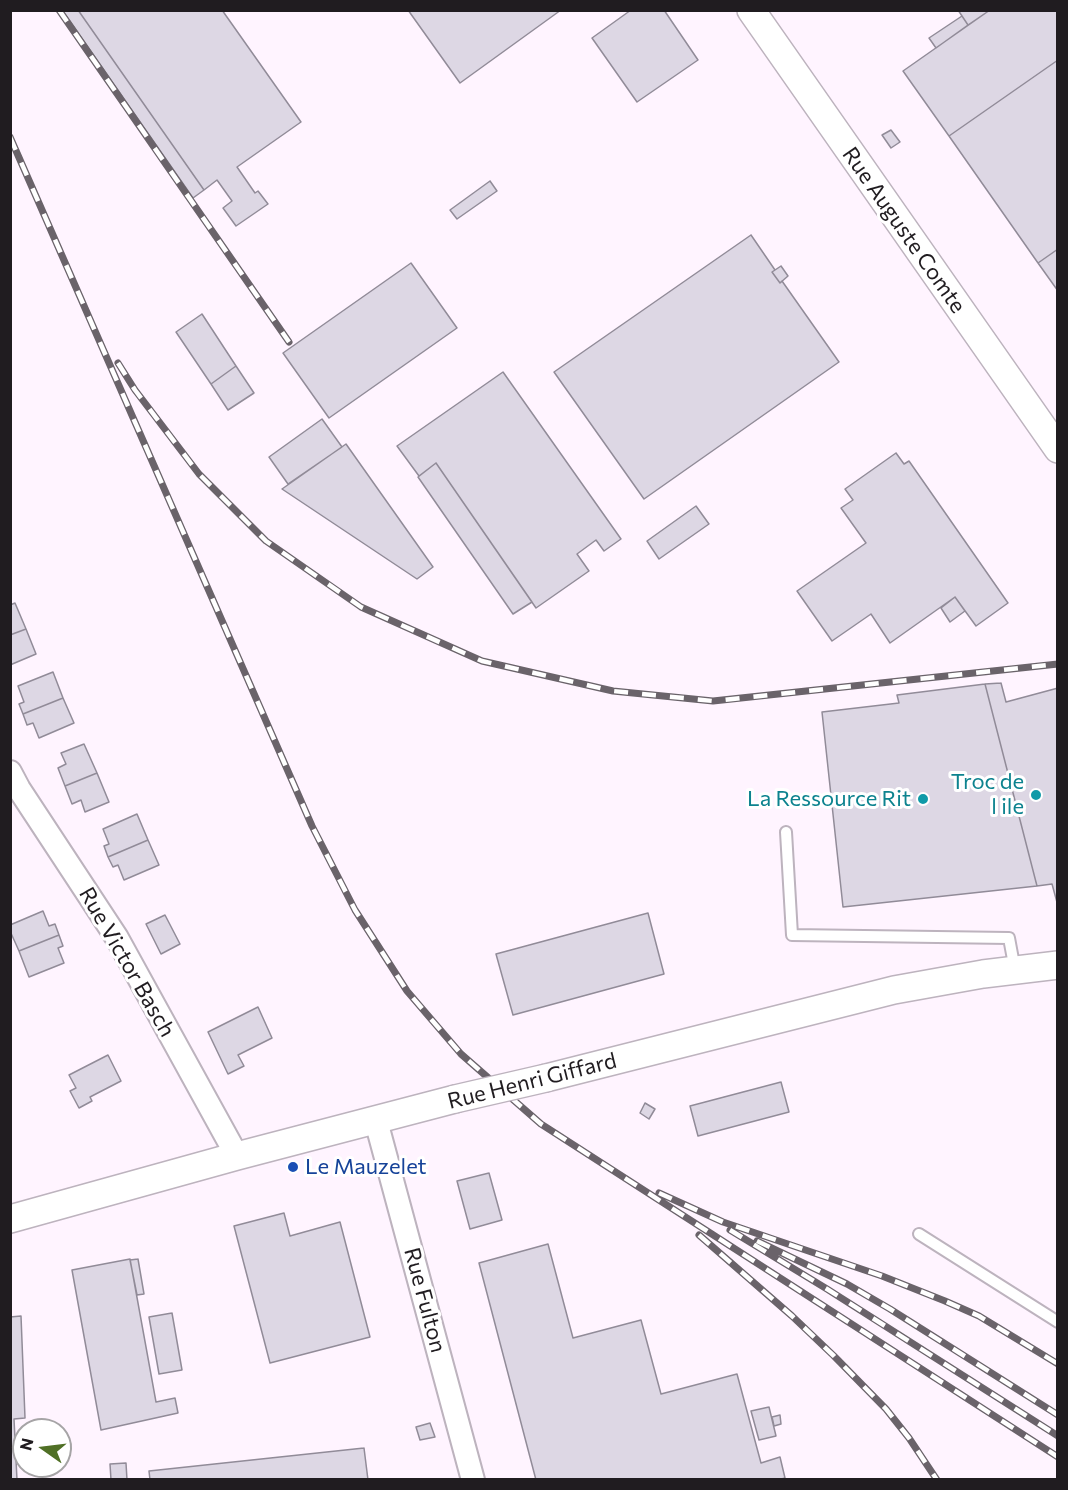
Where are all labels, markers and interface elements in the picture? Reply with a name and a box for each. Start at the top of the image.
street label: Rue Auguste Comte [837,142,971,318]
place label: Troc de l ile [951,769,1024,820]
place label: La Ressource Rit [747,786,911,812]
marker: Troc de l ile [1029,788,1043,802]
marker: La Ressource Rit [916,792,930,806]
street label: Rue Victor Basch [73,882,181,1042]
street label: Rue Henri Giffard [445,1047,619,1115]
place label: Le Mauzelet [305,1154,427,1180]
marker: Le Mauzelet [286,1160,300,1174]
street label: Rue Fulton [398,1245,452,1355]
north arrow [12,1418,72,1478]
text: N [15,1436,37,1452]

